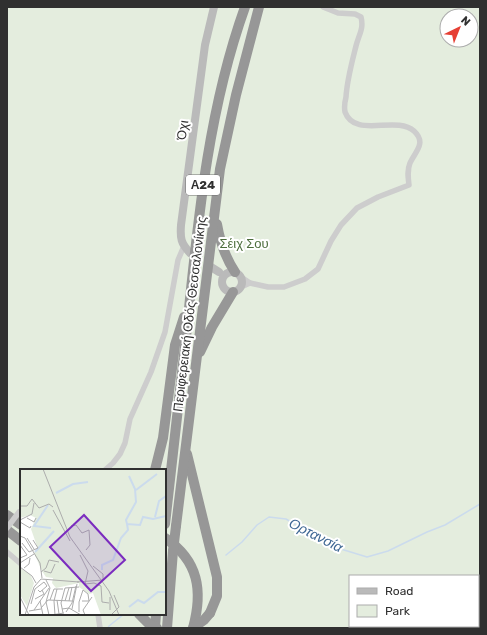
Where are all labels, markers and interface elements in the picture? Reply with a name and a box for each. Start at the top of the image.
north arrow [439,8,479,48]
text: N [458,14,473,29]
street label: Όχι [174,119,191,142]
road number: Α24 [186,175,220,195]
street label: Περιφερειακή Οδός Θεσσαλονίκης [170,216,209,413]
park label: Σέιχ Σου [219,236,269,251]
inset map [20,469,166,615]
water label: Ορτανσία [286,515,346,557]
legend [349,575,479,627]
text: Road [385,584,413,598]
text: Park [385,604,411,618]

